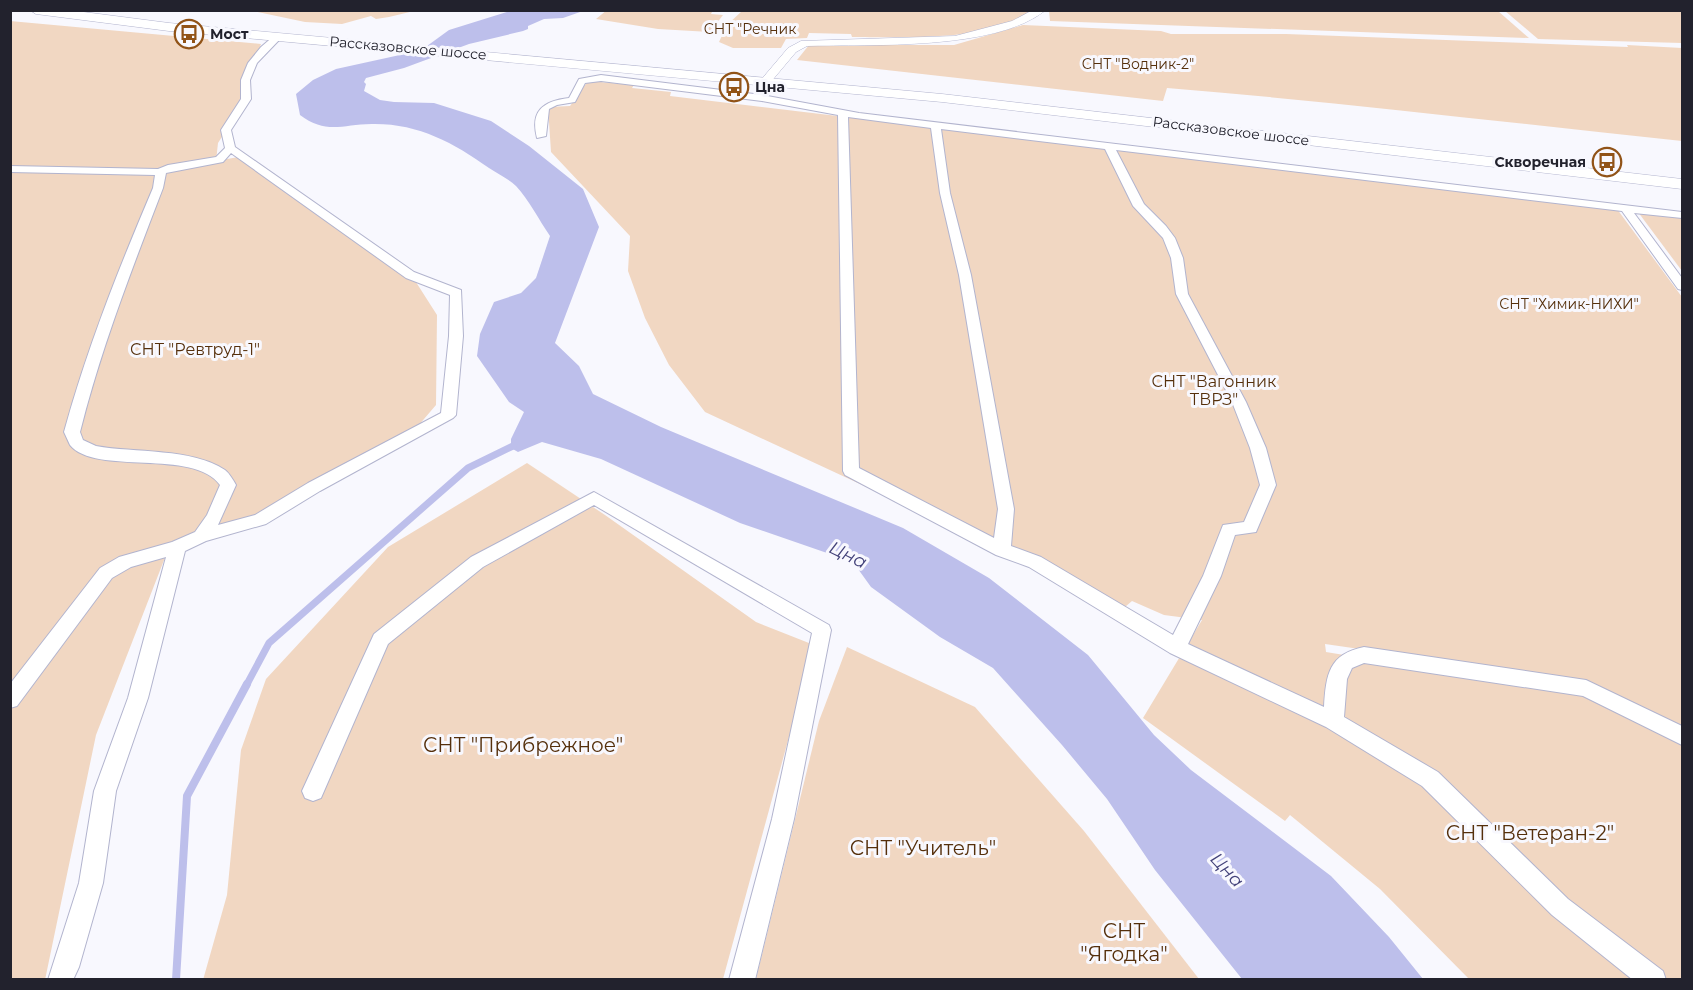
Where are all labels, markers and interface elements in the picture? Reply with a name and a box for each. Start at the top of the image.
bus stop icon: Мост [173,18,205,50]
park label: СНТ "Речник [704,20,796,38]
place label: Мост [210,25,249,43]
street label: Рассказовское шоссе [329,32,487,64]
park label: СНТ "Водник-2" [1082,55,1194,73]
bus stop icon: Цна [718,71,750,103]
place label: Цна [755,78,785,96]
street label: Рассказовское шоссе [1152,112,1310,150]
bus stop icon: Скворечная [1591,146,1623,178]
place label: Скворечная [1494,153,1586,171]
park label: СНТ "Химик-НИХИ" [1499,295,1639,313]
park label: СНТ "Ревтруд-1" [130,340,260,359]
park label: СНТ "Вагонник ТВРЗ" [1152,372,1277,409]
water label: Цна [825,536,871,574]
park label: СНТ "Прибрежное" [423,733,623,757]
park label: СНТ "Ветеран-2" [1446,821,1614,845]
park label: СНТ "Учитель" [850,836,996,860]
water label: Цна [1206,848,1248,892]
park label: СНТ "Ягодка" [1080,919,1168,966]

